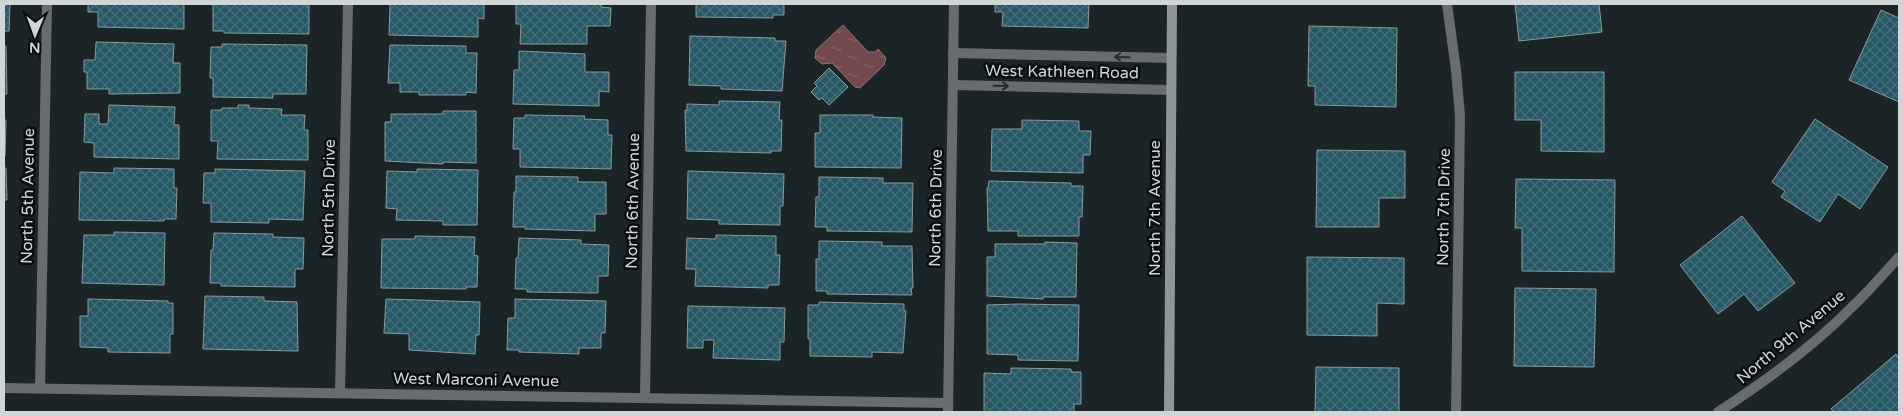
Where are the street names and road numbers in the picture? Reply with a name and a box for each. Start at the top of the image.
street label: West Kathleen Road [985,61,1139,83]
street label: North 5th Avenue [17,128,39,264]
street label: North 6th Avenue [622,133,644,269]
street label: North 5th Drive [318,139,340,257]
street label: North 7th Avenue [1145,140,1165,276]
street label: North 7th Drive [1433,148,1455,266]
street label: North 6th Drive [925,149,947,267]
street label: North 9th Avenue [1733,286,1849,388]
street label: West Marconi Avenue [393,369,559,391]

